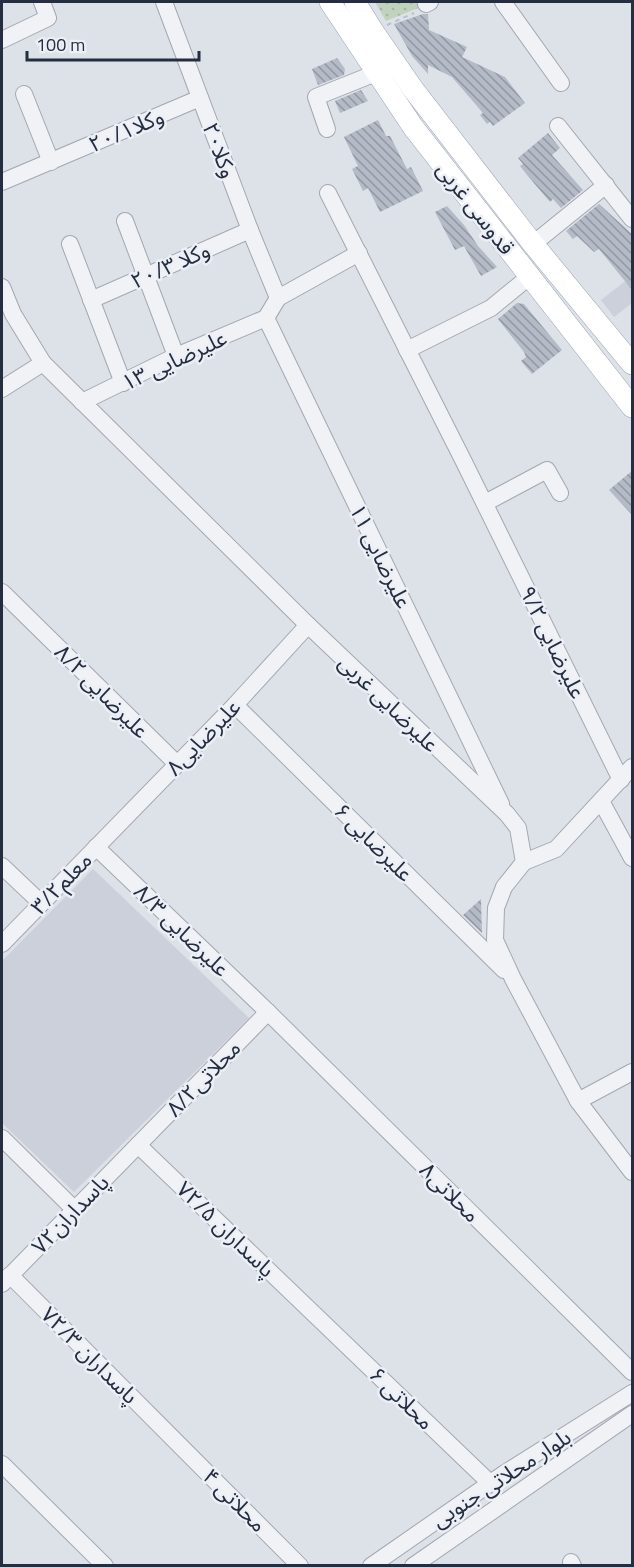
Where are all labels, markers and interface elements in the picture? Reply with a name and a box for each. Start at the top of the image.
scale bar [27,24,200,62]
text: 100 m [36,31,85,58]
street label: وکلا۲۰/۱ [83,99,169,161]
street label: وکلا۲۰ [194,117,246,183]
street label: قدوسی غربی [428,154,524,262]
street label: وکلا ۲۰/۳ [125,232,215,298]
street label: ۱۳ علیرضایی [116,321,232,399]
street label: ۱۱ علیرضایی [341,498,421,614]
street label: ۹/۲ علیرضایی [511,580,595,704]
street label: علیرضایی ۸/۲ [47,636,157,746]
street label: علیرضایی غربی [331,646,447,760]
street label: علیرضایی۸ [158,691,248,783]
street label: ۶ علیرضایی [326,794,422,890]
street label: معلم۳/۲ [22,844,100,922]
street label: ۸/۳ علیرضایی [126,875,238,985]
street label: محلاتی۸/۲ [158,1032,248,1124]
street label: محلاتی۸ [412,1154,488,1230]
street label: پاسداران۷۲ [23,1166,117,1262]
street label: ۷۲/۵ پاسداران [169,1173,283,1285]
street label: ۷۲/۳ پاسداران [33,1298,147,1412]
street label: ۶ محلاتی [362,1358,442,1438]
street label: بلوار محلاتی جنوبی [424,1420,578,1536]
street label: ۴ محلاتی [195,1460,275,1540]

